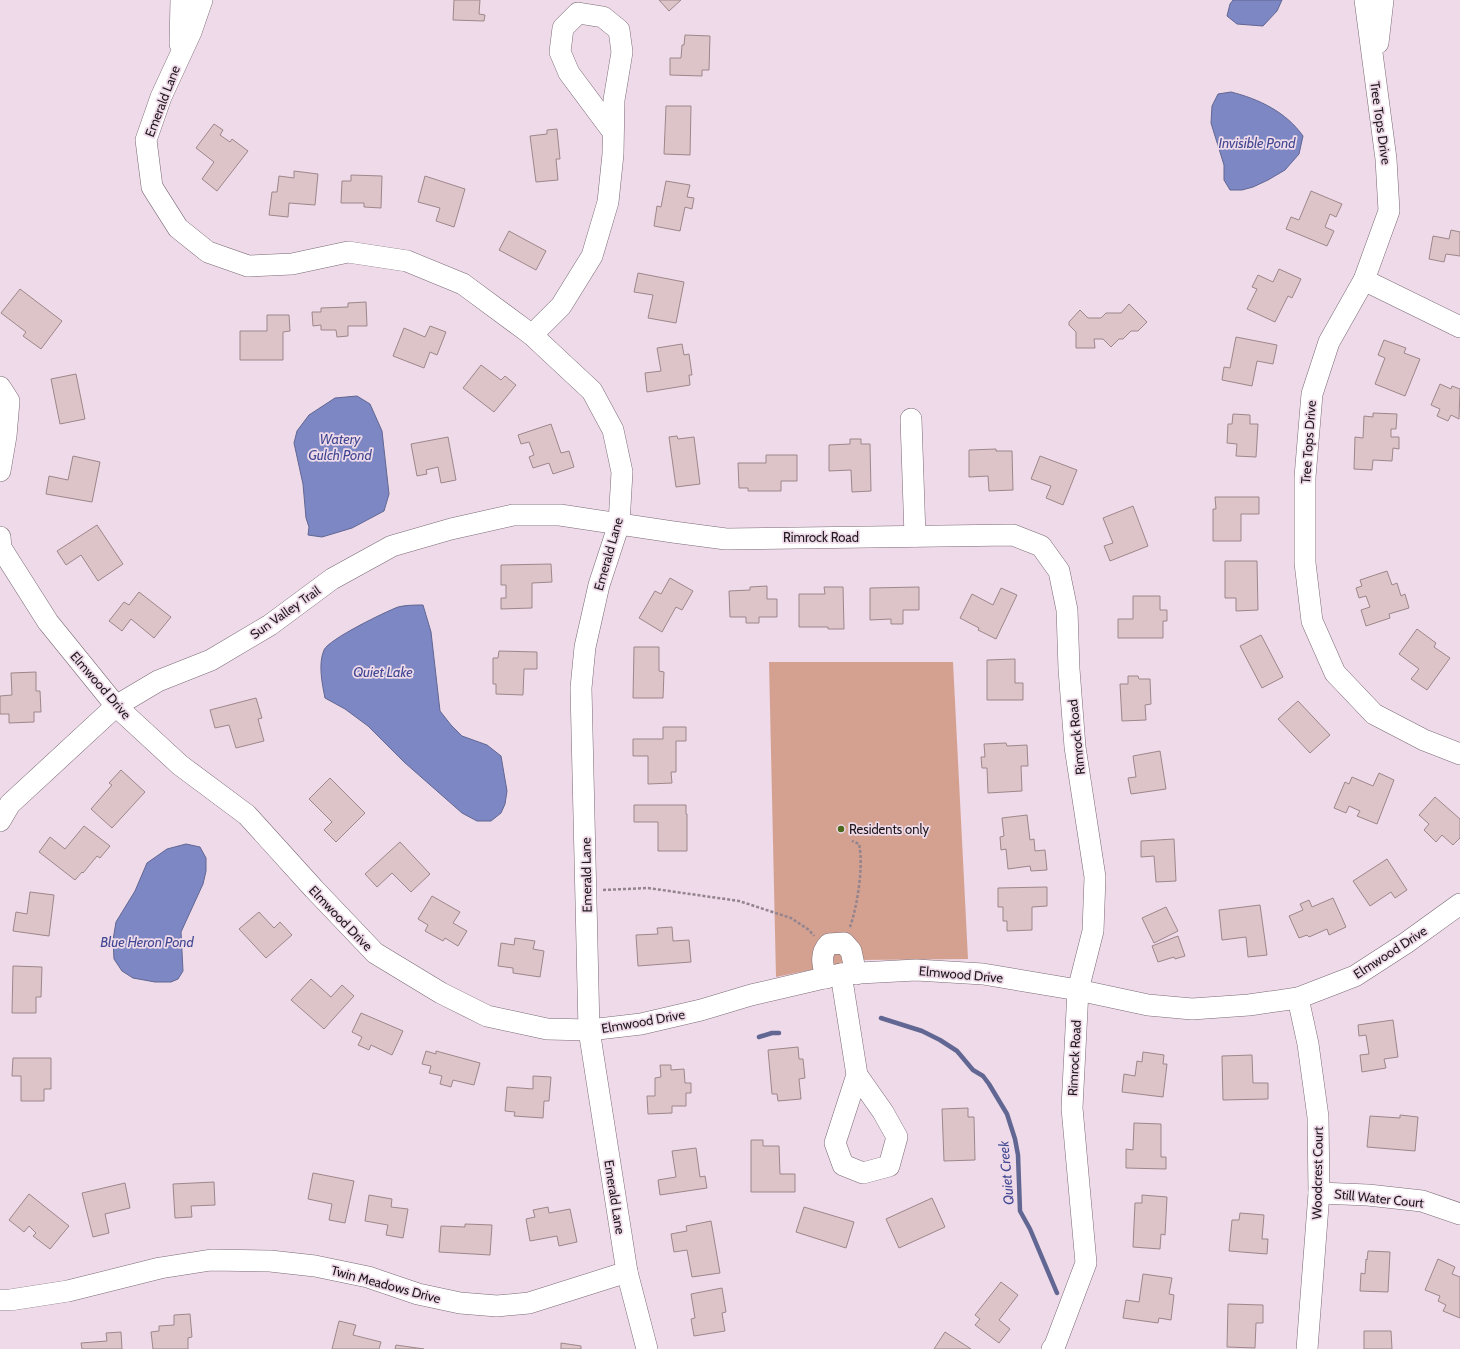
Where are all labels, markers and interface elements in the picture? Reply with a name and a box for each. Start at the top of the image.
street label: Emerald Lane [141,63,183,139]
street label: Tree Tops Drive [1367,80,1395,166]
water label: Invisible Pond [1219,134,1296,152]
street label: Tree Tops Drive [1297,399,1319,484]
water label: Watery Gulch Pond [308,430,373,464]
street label: Emerald Lane [590,515,626,592]
street label: Rimrock Road [783,529,859,545]
street label: Sun Valley Trail [247,582,323,642]
street label: Elmwood Drive [67,648,135,722]
water label: Quiet Lake [353,663,413,681]
street label: Rimrock Road [1064,698,1088,776]
place label: Residents only [849,821,930,837]
marker: Residents only [836,824,846,834]
street label: Emerald Lane [577,837,595,913]
street label: Elmwood Drive [306,882,376,954]
street label: Elmwood Drive [1350,922,1430,982]
water label: Blue Heron Pond [100,933,195,951]
street label: Elmwood Drive [918,962,1004,986]
street label: Elmwood Drive [600,1006,686,1036]
street label: Rimrock Road [1064,1020,1084,1096]
street label: Woodcrest Court [1308,1126,1326,1220]
water label: Quiet Creek [994,1139,1018,1206]
street label: Emerald Lane [601,1159,629,1236]
street label: Still Water Court [1334,1185,1425,1211]
street label: Twin Meadows Drive [329,1262,443,1306]

